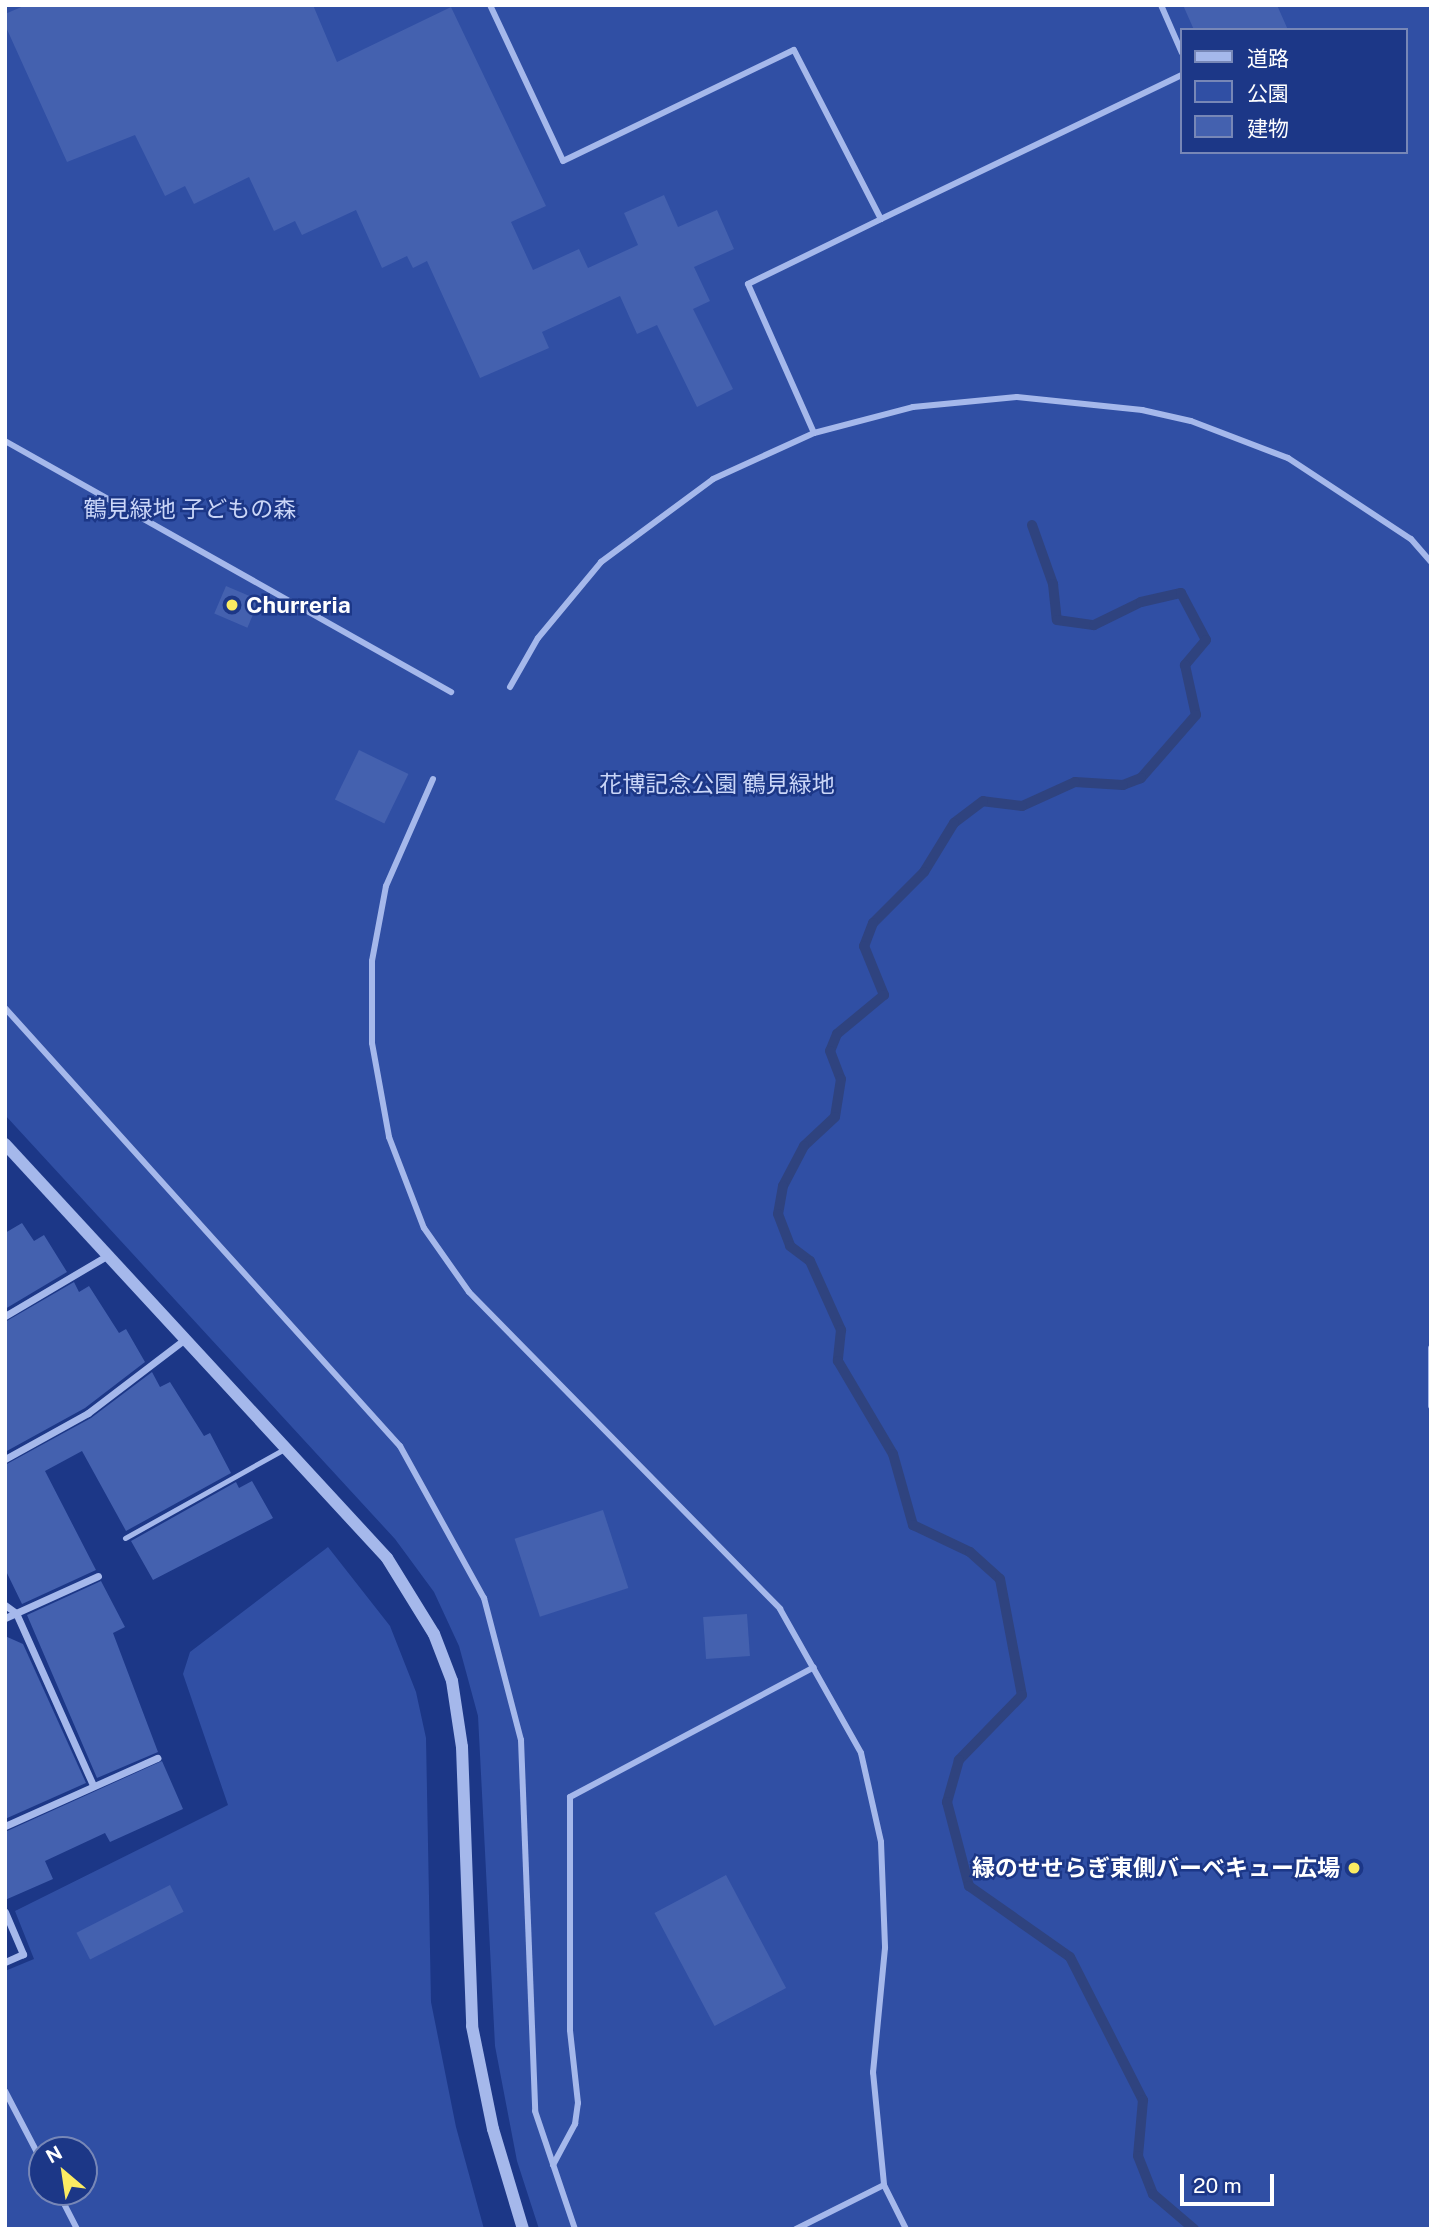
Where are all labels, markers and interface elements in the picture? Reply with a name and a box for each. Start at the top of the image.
legend [1180,28,1408,154]
text: 道路 [1247,46,1289,71]
text: 公園 [1247,81,1289,106]
text: 建物 [1247,116,1289,141]
park label: 鶴見緑地 子どもの森 [84,495,296,523]
place label: Churreria [246,591,351,619]
marker: Churreria [224,597,240,613]
park label: 花博記念公園 鶴見緑地 [599,770,835,798]
place label: 緑のせせらぎ東側バーベキュー広場 [972,1854,1340,1882]
marker: 緑のせせらぎ東側バーベキュー広場 [1346,1860,1362,1876]
north arrow [28,2136,98,2206]
text: N [42,2141,66,2168]
scale bar [1184,2160,1278,2204]
text: 20 m [1193,2173,1242,2198]

